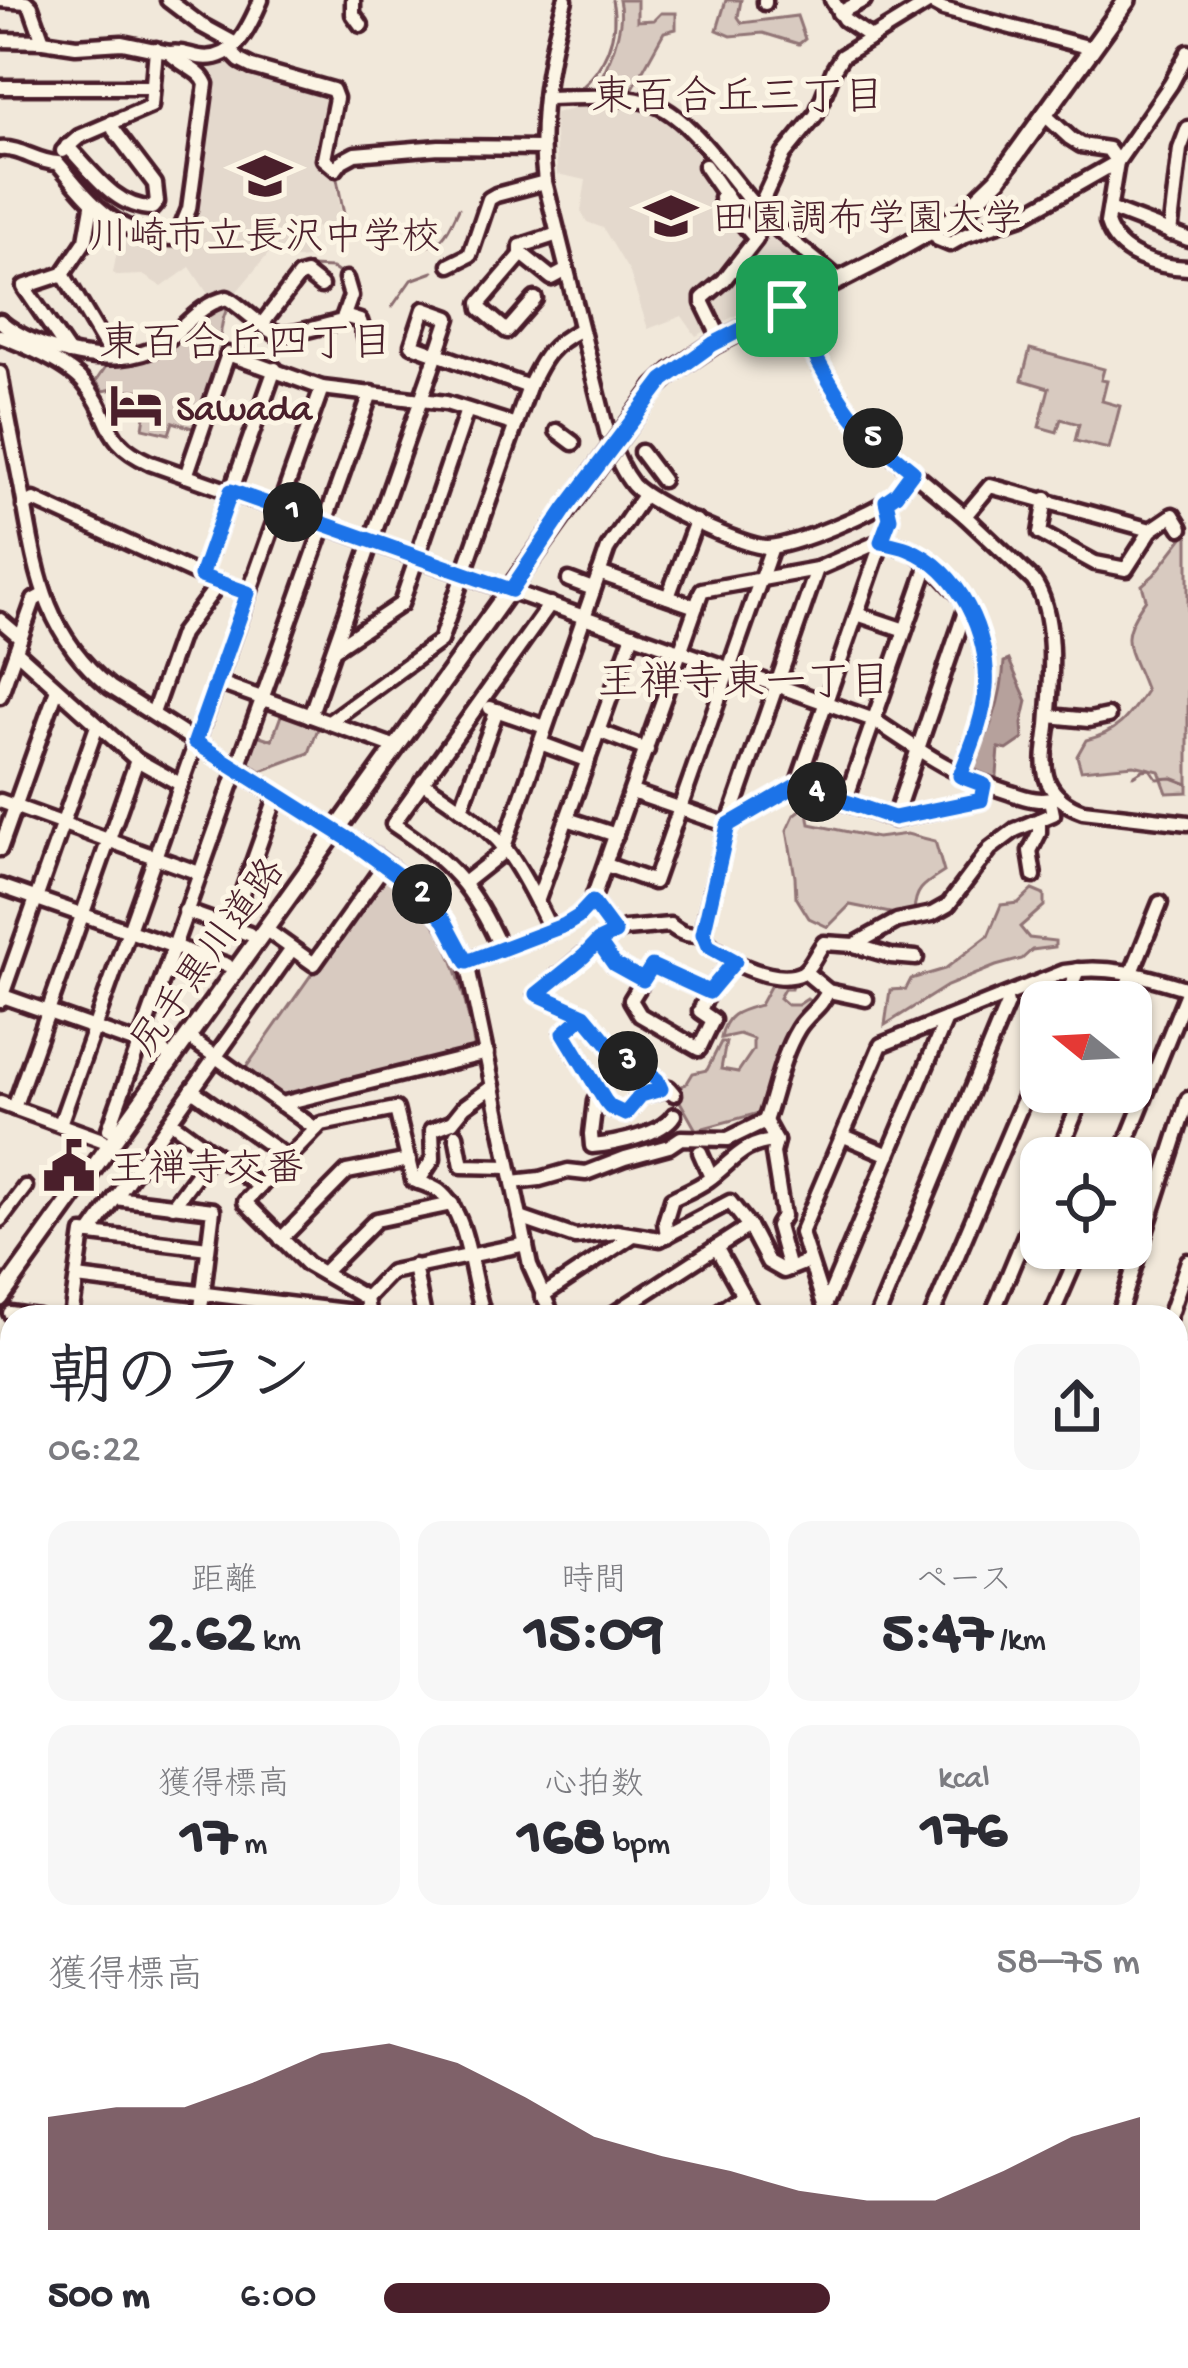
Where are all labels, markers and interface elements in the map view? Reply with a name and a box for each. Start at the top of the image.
district label: 東百合丘三丁目 [591,74,885,126]
school or university icon: 川崎市立長沢中学校 [236,147,294,205]
school or university icon: 田園調布学園大学 [642,187,700,245]
place label: 田園調布学園大学 [711,198,1023,246]
place label: 川崎市立長沢中学校 [89,216,441,264]
pin [736,255,838,357]
icon: arrive [754,273,820,339]
district label: 東百合丘四丁目 [99,320,393,372]
hotel icon: Sawada [107,376,165,434]
place label: Sawada [176,389,313,435]
pin: 5 [843,408,903,468]
text: 5 [864,419,882,457]
pin: 1 [263,482,323,542]
text: 1 [286,493,300,531]
district label: 王禅寺東一丁目 [597,659,891,711]
pin: 4 [787,762,847,822]
text: 4 [809,773,825,811]
street label: 尻手黒川道路 [122,850,298,1067]
pin: 2 [392,864,452,924]
text: 2 [414,875,430,913]
north arrow [1020,981,1152,1113]
map controls [1020,981,1152,1269]
pin: 3 [598,1031,658,1091]
text: 3 [619,1042,637,1080]
public building icon: 王禅寺交番 [40,1137,98,1195]
button: locate [1020,1137,1152,1269]
place label: 王禅寺交番 [109,1148,304,1196]
button: share [1014,1344,1140,1470]
text: 朝のラン [48,1345,312,1423]
text: 06:22 [48,1429,140,1475]
text: 距離 [191,1564,257,1602]
text: 時間 [561,1564,627,1602]
text: ペース [915,1564,1013,1602]
text: 2.62 [147,1602,255,1672]
text: 15:09 [525,1602,663,1672]
text: 5:47 [882,1602,992,1672]
text: km [255,1623,301,1661]
text: /km [992,1623,1046,1661]
text: kcal [938,1761,990,1799]
text: 獲得標高 [158,1768,290,1806]
text: 心拍数 [545,1768,644,1806]
text: 176 [921,1799,1007,1869]
text: 17 [181,1806,236,1876]
text: 168 [518,1806,605,1876]
text: m [236,1827,267,1865]
text: bpm [605,1827,670,1865]
text: 58–75 m [997,1941,1140,1987]
text: 獲得標高 [48,1956,204,2002]
text: 500 m [48,2275,150,2321]
text: 6:00 [240,2275,316,2321]

